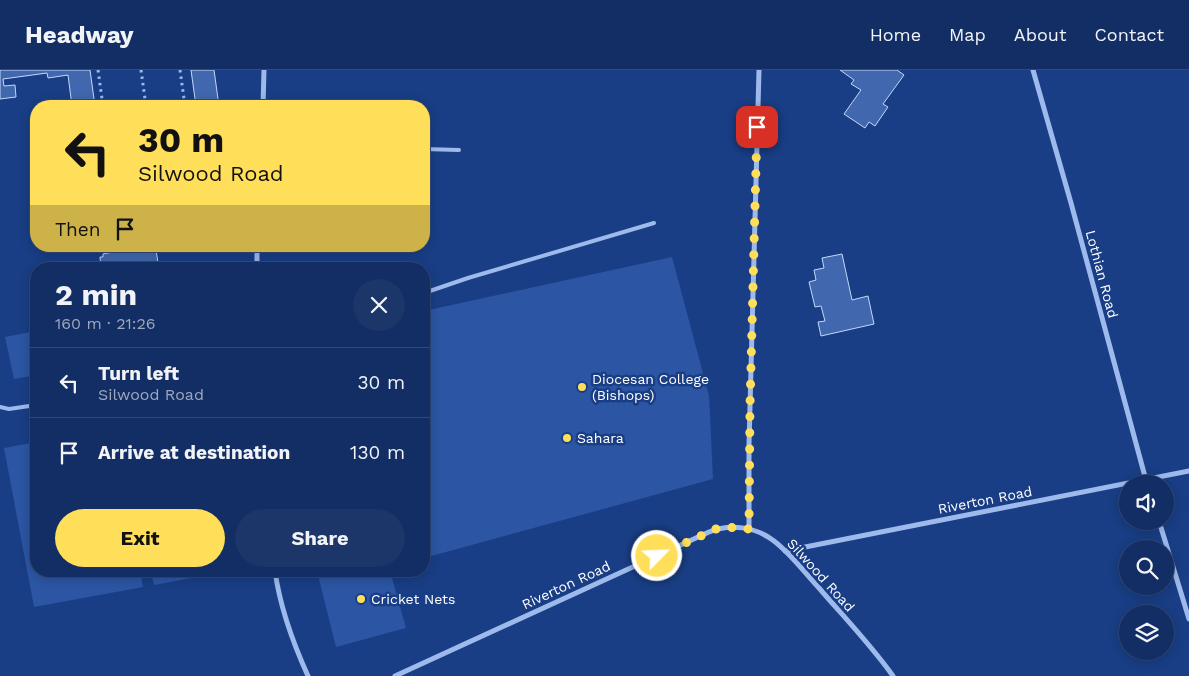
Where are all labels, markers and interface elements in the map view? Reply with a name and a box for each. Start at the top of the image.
text: Headway [25,21,134,49]
text: Home [870,24,921,45]
text: Map [949,24,986,45]
text: About [1014,24,1066,45]
text: Contact [1094,24,1164,45]
pin [736,106,778,148]
icon: arrive [743,113,771,141]
text: 30 m [138,119,224,161]
icon: left [55,120,120,185]
text: Silwood Road [138,161,284,186]
icon: arrive [111,215,139,243]
text: Then [55,218,101,241]
street label: Lothian Road [1083,228,1121,320]
text: 2 min [55,277,137,312]
button: close [353,279,405,331]
text: 160 m · 21:26 [55,314,156,333]
text: Turn left [98,362,179,385]
icon: left [55,369,83,397]
text: 30 m [358,371,405,394]
place label: Diocesan College (Bishops) [592,371,709,403]
marker: Diocesan College (Bishops) [576,381,588,393]
text: Silwood Road [98,385,204,404]
place label: Sahara [577,430,624,446]
marker: Sahara [561,432,573,444]
icon: arrive [55,439,83,467]
text: Arrive at destination [98,441,290,464]
text: 130 m [350,441,405,464]
map controls [1119,475,1174,660]
button: sound [1119,475,1174,530]
street label: Riverton Road [937,483,1033,517]
button: Exit [55,509,225,567]
button: Share [235,509,405,567]
position arrow [630,529,682,581]
street label: Silwood Road [784,535,858,615]
button: search [1119,540,1174,595]
street label: Riverton Road [519,558,613,612]
place label: Cricket Nets [371,591,455,607]
marker: Cricket Nets [355,593,367,605]
button: layers [1119,605,1174,660]

